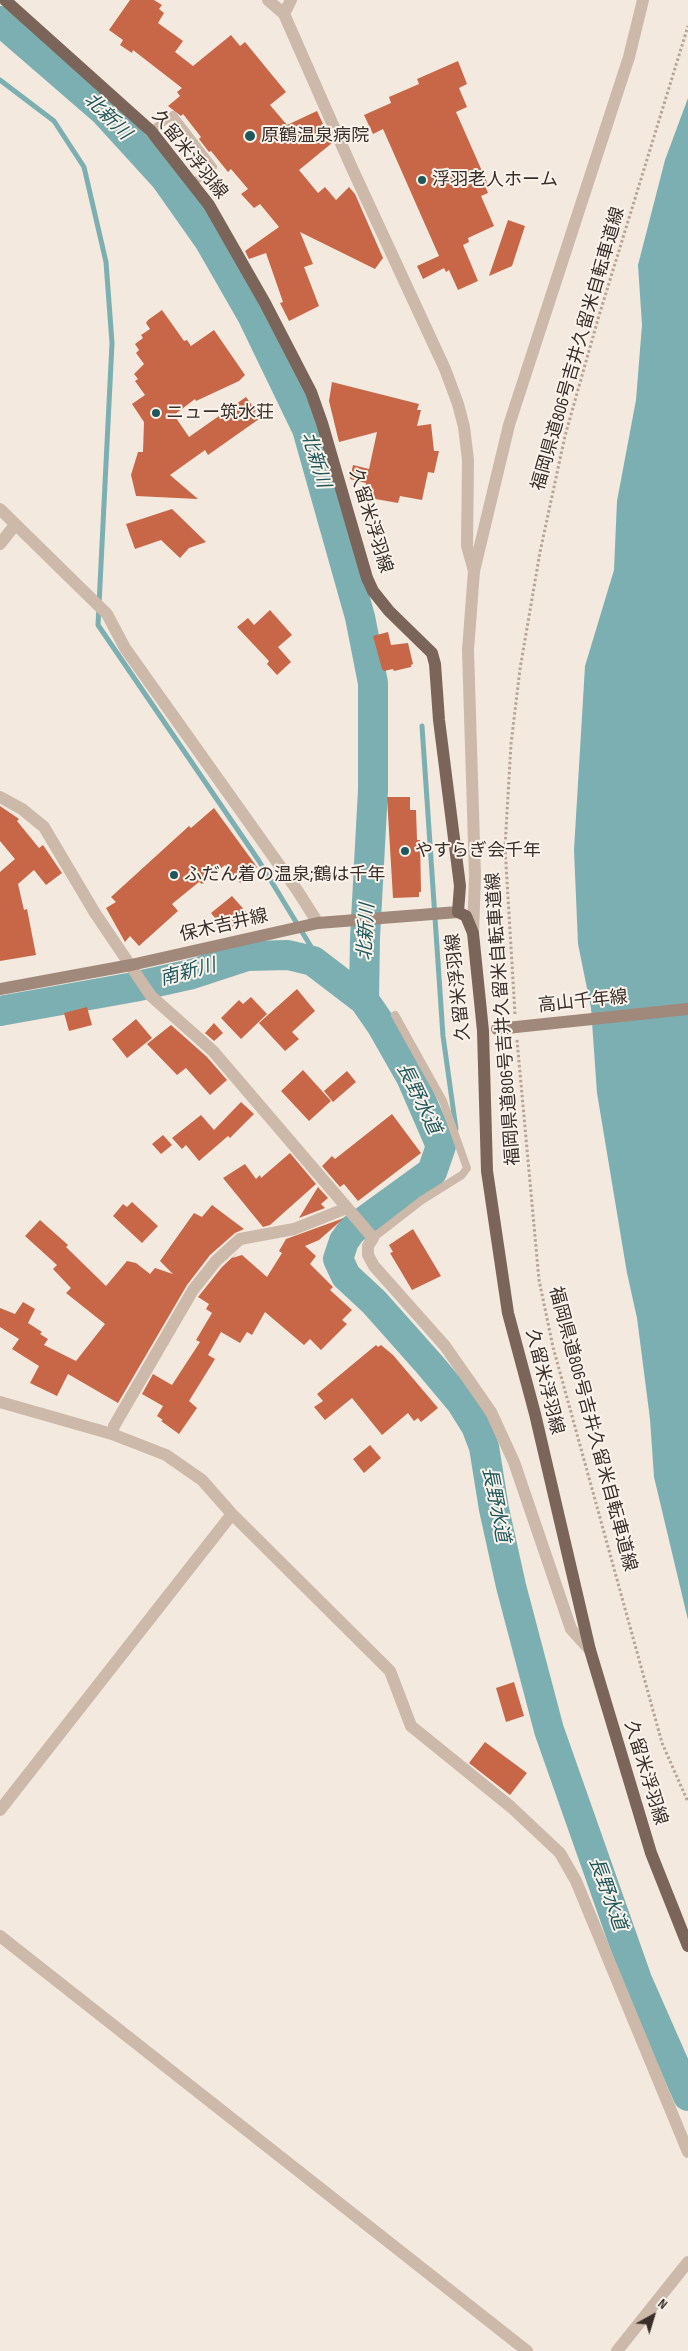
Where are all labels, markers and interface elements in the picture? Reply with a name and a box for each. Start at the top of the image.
water label: 北新川 [79,89,135,145]
street label: 久留米浮羽線 [147,106,231,204]
place label: 原鶴温泉病院 [261,125,369,147]
marker: 原鶴温泉病院 [243,129,257,143]
place label: 浮羽老人ホーム [432,169,558,191]
marker: 浮羽老人ホーム [416,174,428,186]
street label: 福岡県道806号吉井久留米自転車道線 [528,205,630,493]
place label: ニュー筑水荘 [166,402,274,424]
marker: ニュー筑水荘 [150,407,162,419]
water label: 北新川 [296,429,334,491]
street label: 久留米浮羽線 [344,466,396,576]
place label: やすらぎ会千年 [415,840,541,862]
marker: やすらぎ会千年 [399,845,411,857]
place label: ふだん着の温泉;鶴は千年 [184,864,386,886]
marker: ふだん着の温泉;鶴は千年 [168,869,180,881]
street label: 福岡県道806号吉井久留米自転車道線 [483,872,525,1166]
water label: 北新川 [354,903,380,961]
street label: 保木吉井線 [178,905,270,947]
street label: 久留米浮羽線 [443,932,475,1042]
water label: 南新川 [158,955,218,991]
street label: 高山千年線 [537,987,629,1017]
water label: 長野水道 [391,1060,445,1138]
street label: 福岡県道806号吉井久留米自転車道線 [544,1284,640,1574]
street label: 久留米浮羽線 [520,1327,568,1437]
water label: 長野水道 [477,1466,513,1544]
street label: 久留米浮羽線 [619,1718,671,1828]
water label: 長野水道 [583,1854,631,1934]
north arrow [628,2291,678,2341]
text: N [654,2295,671,2313]

